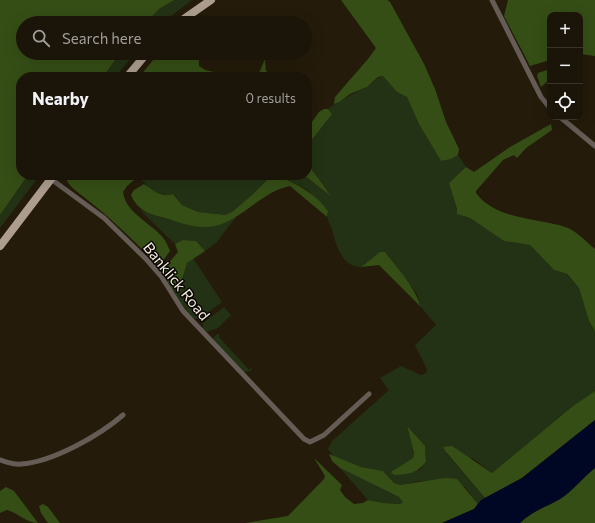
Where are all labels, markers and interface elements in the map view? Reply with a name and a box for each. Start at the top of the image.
map controls [547,12,583,120]
button: + [547,12,583,48]
search box [16,16,312,60]
icon: search [30,27,52,49]
text: Search here [62,29,141,47]
button: − [547,48,583,84]
button: locate [547,84,583,120]
text: Nearby [32,88,89,109]
text: 0 results [245,90,296,106]
street label: Banklick Road [140,238,214,324]

